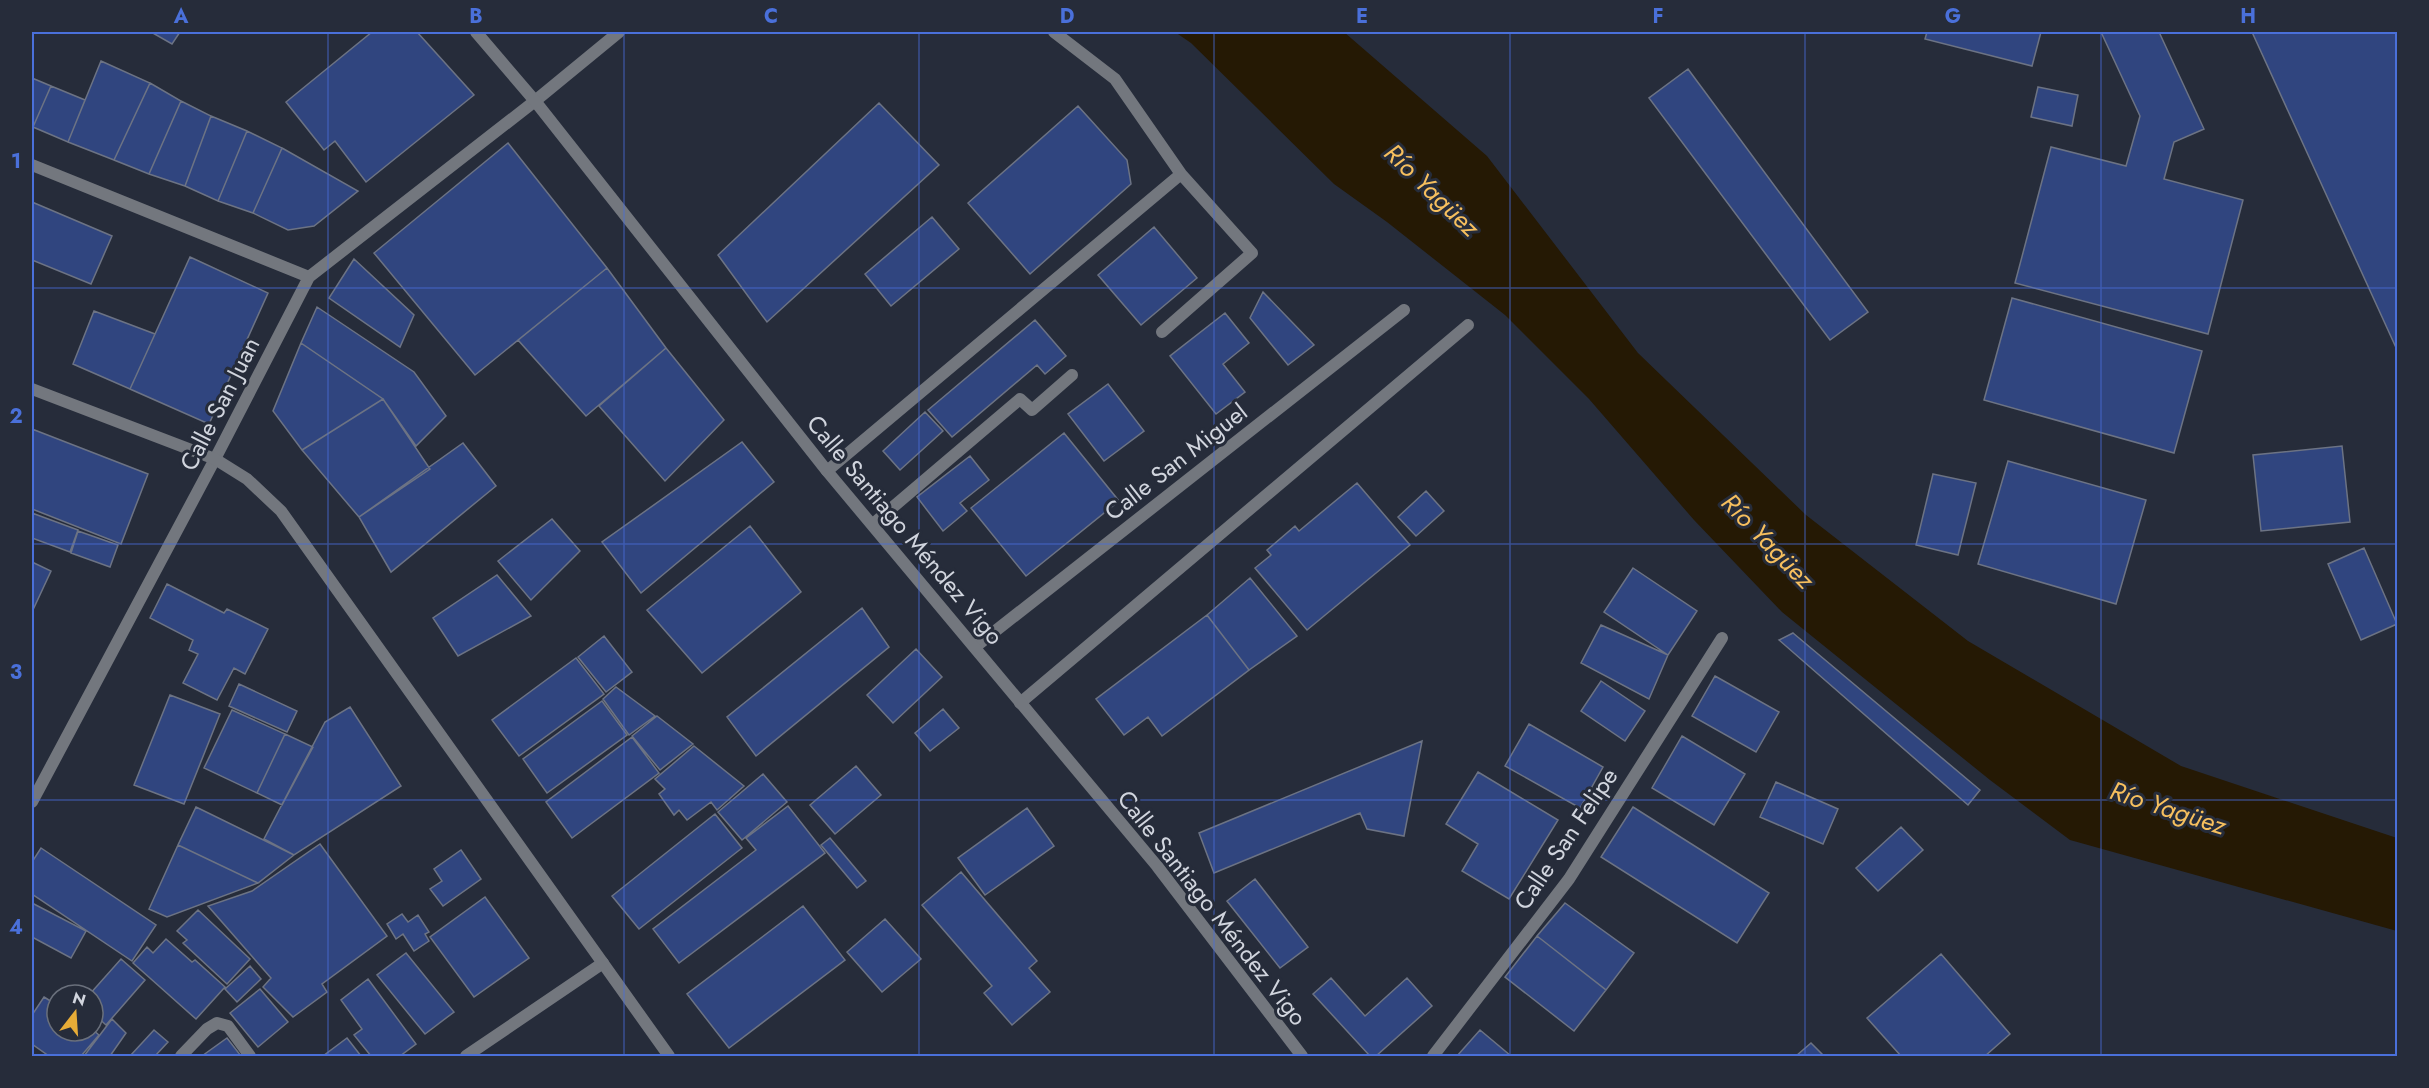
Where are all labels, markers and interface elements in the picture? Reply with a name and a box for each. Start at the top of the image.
text: A [173,2,189,31]
text: B [469,2,483,31]
text: C [764,2,778,31]
text: D [1060,2,1074,31]
text: E [1356,2,1368,31]
text: F [1652,2,1664,31]
text: G [1945,2,1961,31]
text: H [2240,2,2256,31]
water label: Río Yagüez [1376,135,1489,246]
text: 1 [11,147,21,176]
street label: Calle San Juan [171,331,268,477]
street label: Calle San Miguel [1097,395,1255,529]
text: 2 [9,402,23,431]
street label: Calle Santiago Méndez Vigo [799,407,1012,652]
water label: Río Yagüez [1713,485,1824,598]
text: 3 [10,658,22,687]
street label: Calle San Felipe [1505,761,1626,917]
water label: Río Yagüez [2105,771,2232,845]
street label: Calle Santiago Méndez Vigo [1109,782,1316,1033]
text: 4 [9,913,23,942]
north arrow [45,983,105,1043]
text: N [70,986,89,1012]

